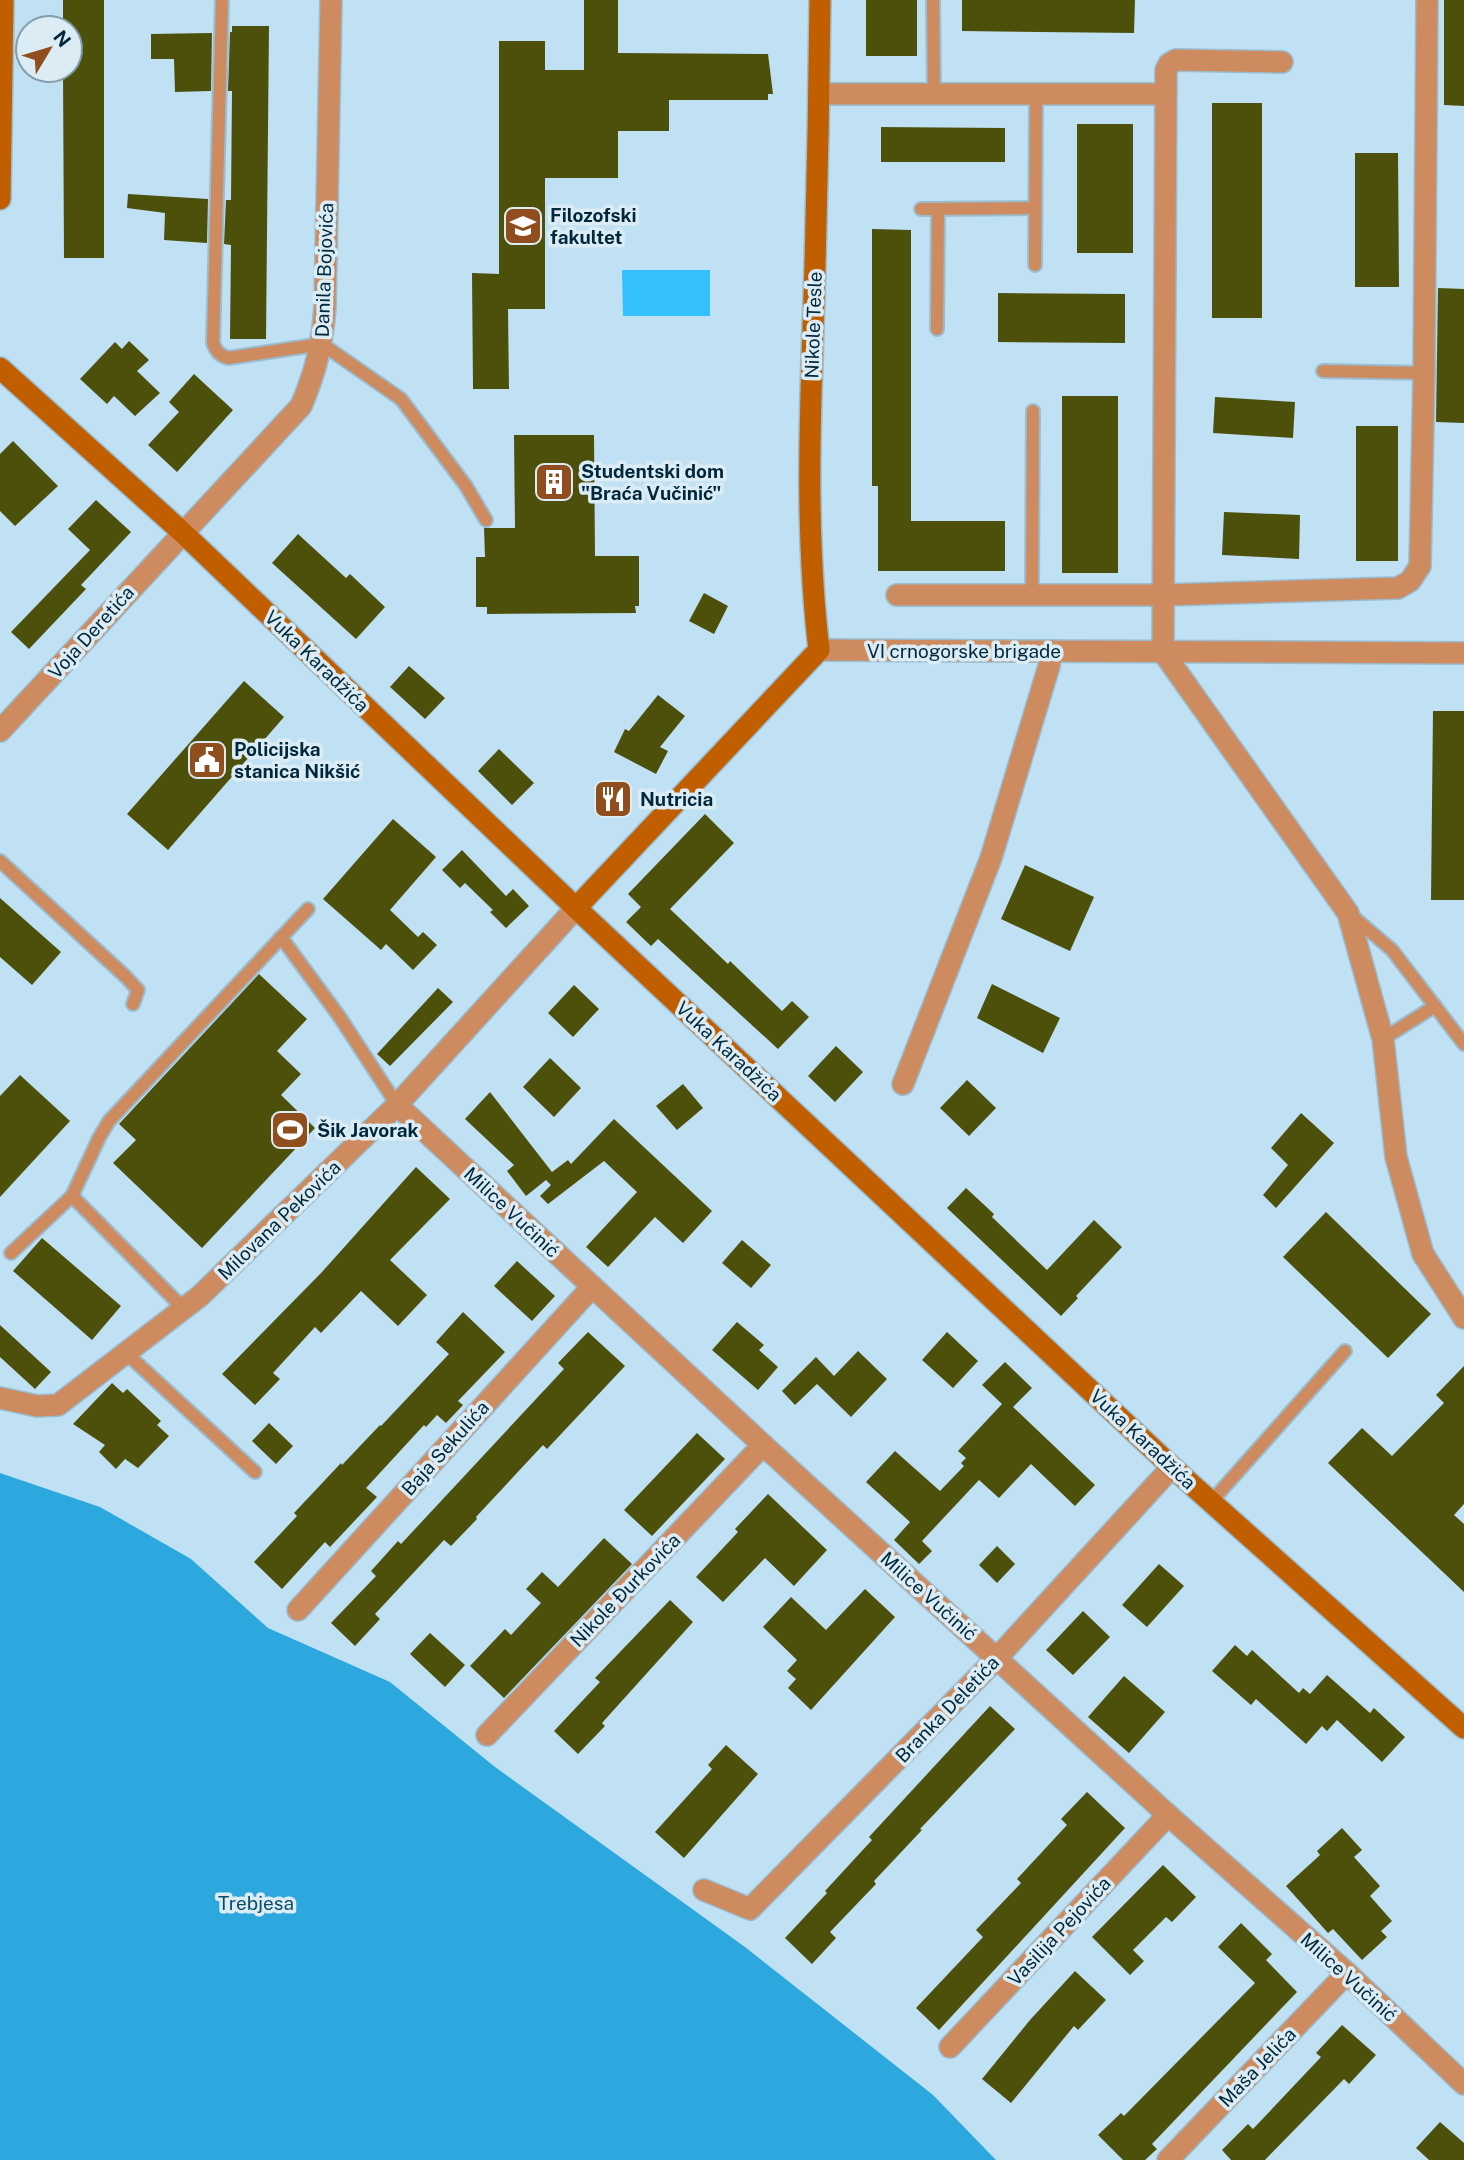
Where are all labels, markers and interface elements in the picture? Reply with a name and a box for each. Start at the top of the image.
north arrow [14,14,84,84]
text: N [49,26,76,51]
street label: Danila Bojovića [311,202,337,338]
place label: Filozofski fakultet [550,204,637,248]
school or university icon: Filozofski fakultet [502,205,544,247]
street label: Nikole Tesle [800,271,826,379]
place label: Studentski dom "Braća Vučinić" [581,460,724,504]
building icon: Studentski dom "Braća Vučinić" [533,461,575,503]
street label: Voja Deretića [44,581,138,683]
street label: Vuka Karadžića [260,606,374,716]
street label: VI crnogorske brigade [867,640,1061,662]
place label: Policijska stanica Nikšić [234,738,360,782]
public building icon: Policijska stanica Nikšić [186,739,228,781]
restaurant icon: Nutricia [592,778,634,820]
place label: Nutricia [640,788,713,810]
street label: Vuka Karadžića [672,996,786,1106]
sports icon: Šik Javorak [269,1109,311,1151]
place label: Šik Javorak [317,1119,419,1141]
street label: Milovana Pekovića [213,1156,345,1284]
street label: Milice Vučinić [460,1162,564,1262]
street label: Vuka Karadžića [1086,1384,1200,1494]
street label: Baja Sekulića [397,1396,493,1500]
street label: Nikole Đurkovića [566,1529,684,1651]
street label: Milice Vučinić [876,1547,982,1645]
street label: Branka Deletića [891,1651,1003,1767]
street label: Vasilija Pejovića [1003,1872,1115,1990]
park label: Trebjesa [218,1892,294,1914]
street label: Milice Vučinić [1296,1928,1402,2026]
street label: Maša Jelića [1214,2023,1300,2111]

